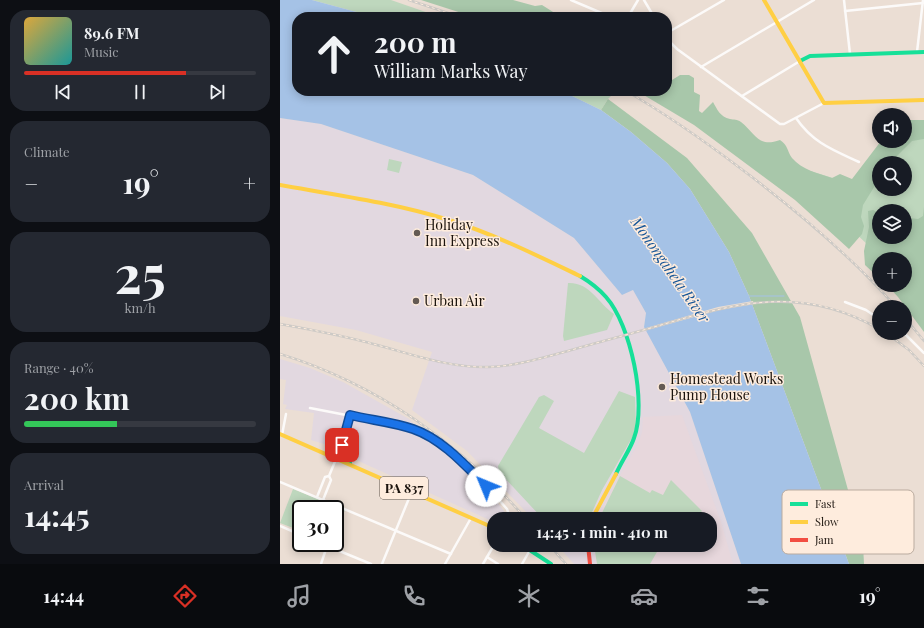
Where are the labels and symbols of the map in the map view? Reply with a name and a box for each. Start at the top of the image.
water label: Monongahela River [626,212,715,327]
place label: Holiday Inn Express [425,215,499,250]
marker: Holiday Inn Express [412,228,422,238]
place label: Urban Air [424,291,485,310]
marker: Urban Air [411,296,421,306]
place label: Homestead Works Pump House [670,369,783,404]
marker: Homestead Works Pump House [657,382,667,392]
pin [325,428,359,462]
position arrow [465,465,507,507]
road number: PA 837 [380,477,428,499]
legend [782,490,914,554]
text: Fast [815,496,835,511]
speed limit sign: 30 [292,500,344,552]
text: Slow [815,514,839,529]
text: Jam [814,532,834,547]

